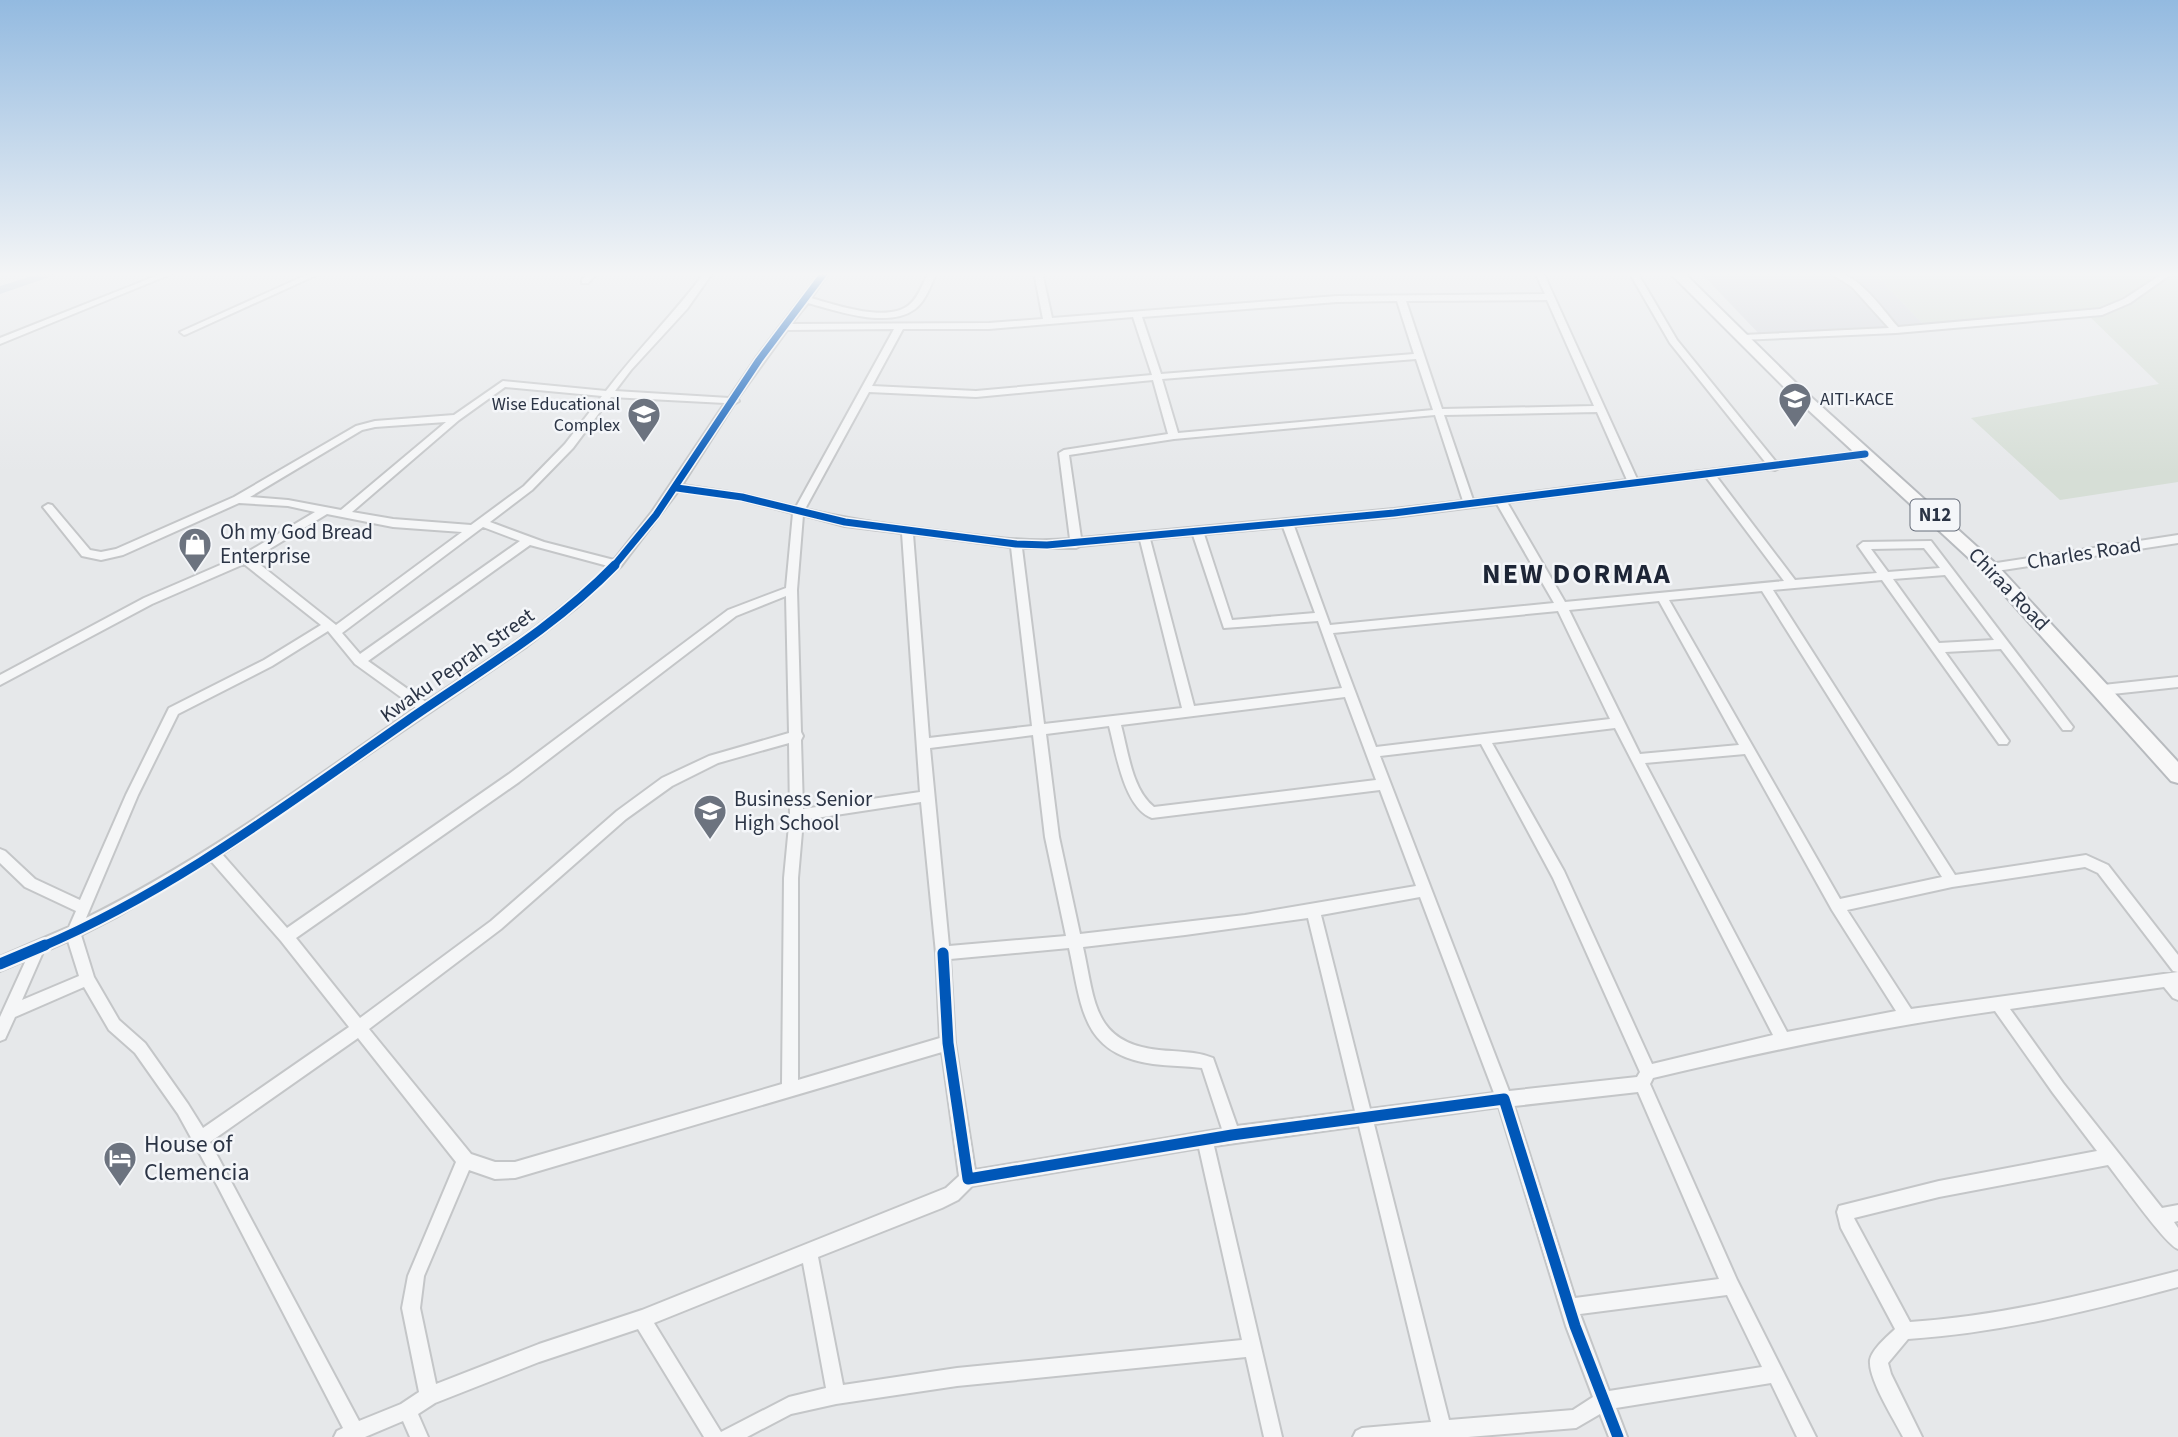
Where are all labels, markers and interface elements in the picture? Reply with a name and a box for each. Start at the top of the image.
school or university icon: AITI-KACE [1776,380,1814,429]
place label: AITI-KACE [1820,387,1894,412]
place label: Wise Educational Complex [492,392,620,438]
school or university icon: Wise Educational Complex [625,395,663,444]
road number: N12 [1910,500,1960,530]
place label: Oh my God Bread Enterprise [220,517,373,571]
shop icon: Oh my God Bread Enterprise [176,525,214,574]
street label: Charles Road [2025,529,2143,577]
street label: Chiraa Road [1961,541,2057,637]
district label: NEW DORMAA [1482,554,1672,594]
street label: Kwaku Peprah Street [374,600,540,730]
place label: Business Senior High School [734,784,873,838]
school or university icon: Business Senior High School [691,792,729,841]
place label: House of Clemencia [144,1127,250,1190]
hotel icon: House of Clemencia [101,1139,139,1188]

